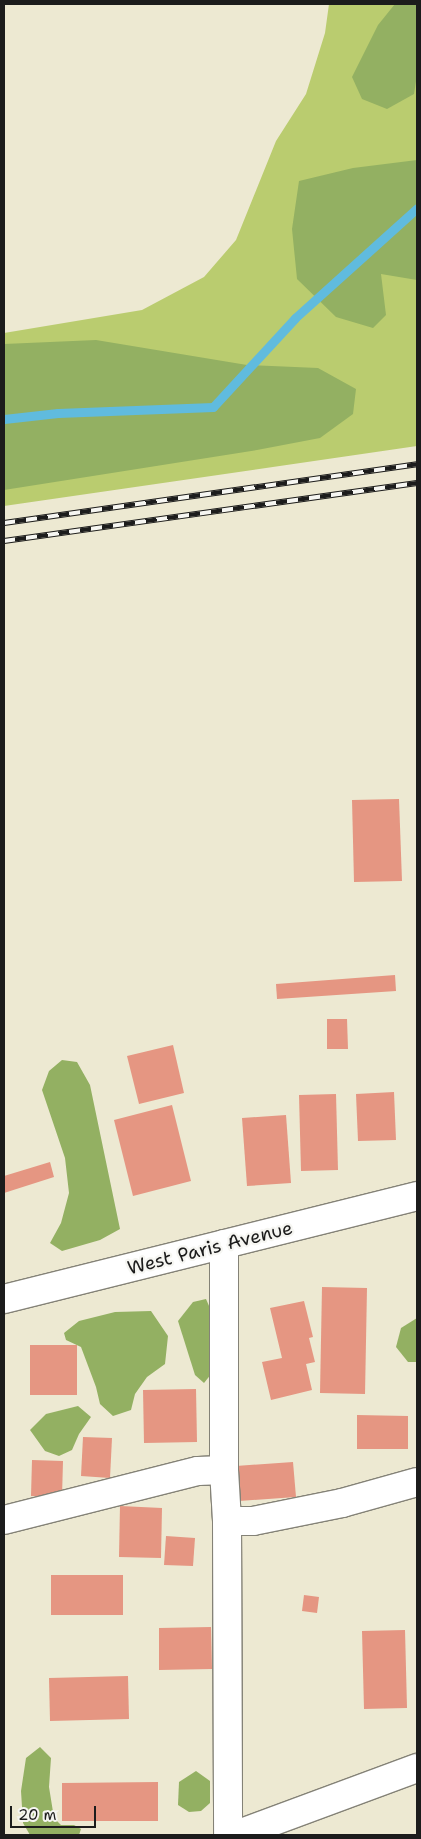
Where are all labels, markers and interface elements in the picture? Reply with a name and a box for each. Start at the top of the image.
street label: West Paris Avenue [125,1216,295,1280]
scale bar [12,1796,99,1828]
text: 20 m [18,1805,57,1825]

